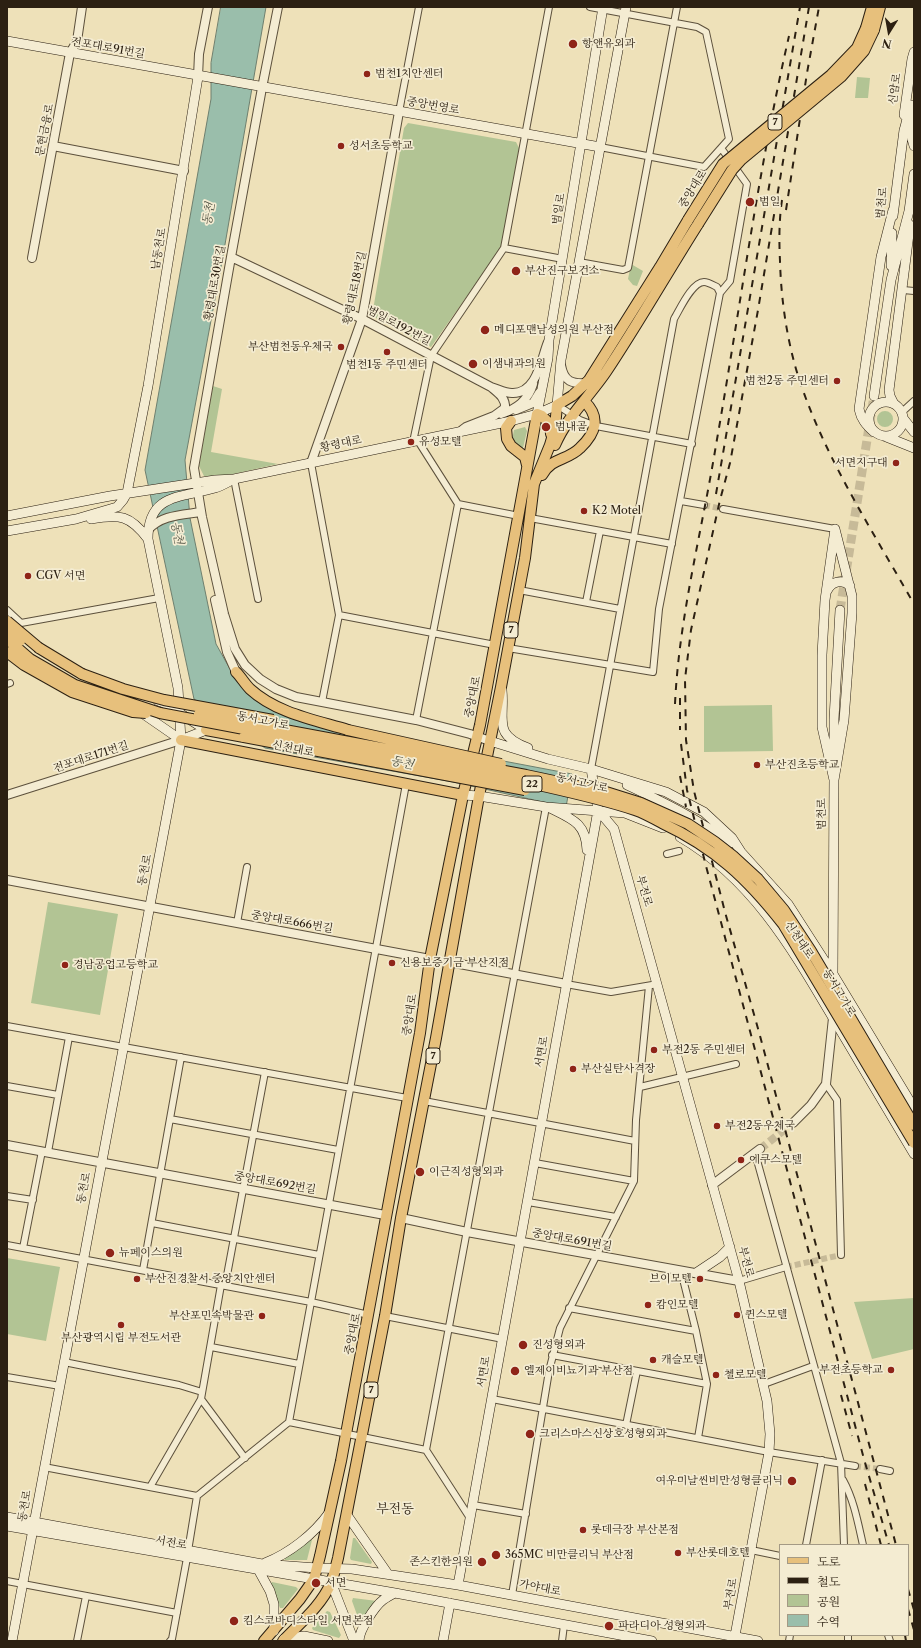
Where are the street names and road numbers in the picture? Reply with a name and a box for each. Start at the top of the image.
street label: 전포대로91번길 [70,35,146,61]
street label: 신암로 [886,72,904,106]
street label: 중앙번영로 [406,95,460,117]
street label: 문현금융로 [33,103,57,157]
road number: 7 [768,114,782,130]
street label: 중앙대로 [676,167,710,211]
street label: 범천로 [874,186,890,220]
street label: 범일로 [550,192,568,226]
street label: 남동천로 [149,227,169,271]
street label: 황령대로30번길 [202,244,228,322]
street label: 황령대로18번길 [341,250,369,326]
street label: 범일로192번길 [365,304,433,348]
street label: 황령대로 [319,433,363,455]
road number: 7 [504,622,518,638]
street label: 중앙대로 [462,675,484,719]
street label: 동서고가로 [236,709,290,733]
street label: 신천대로 [271,738,315,760]
street label: 전포대로171번길 [52,739,130,775]
street label: 동서고가로 [555,771,609,795]
road number: 22 [522,776,542,792]
street label: 범천로 [815,798,829,830]
street label: 동천로 [135,853,155,887]
street label: 부전로 [633,874,655,908]
street label: 중앙대로666번길 [250,908,334,936]
street label: 신천대로 [782,919,816,961]
street label: 동서고가로 [820,967,858,1019]
street label: 중앙대로 [400,993,420,1037]
street label: 서면로 [533,1035,551,1069]
road number: 7 [426,1048,440,1064]
street label: 중앙대로692번길 [233,1169,317,1197]
street label: 동천로 [74,1171,94,1205]
street label: 중앙대로691번길 [531,1226,613,1254]
street label: 부전로 [735,1245,757,1279]
street label: 중앙대로 [342,1312,364,1356]
street label: 서면로 [475,1355,493,1389]
road number: 7 [364,1382,378,1398]
street label: 동천로 [16,1489,34,1523]
street label: 서전로 [154,1534,188,1552]
street label: 가야대로 [518,1577,562,1599]
street label: 부전로 [722,1577,740,1611]

